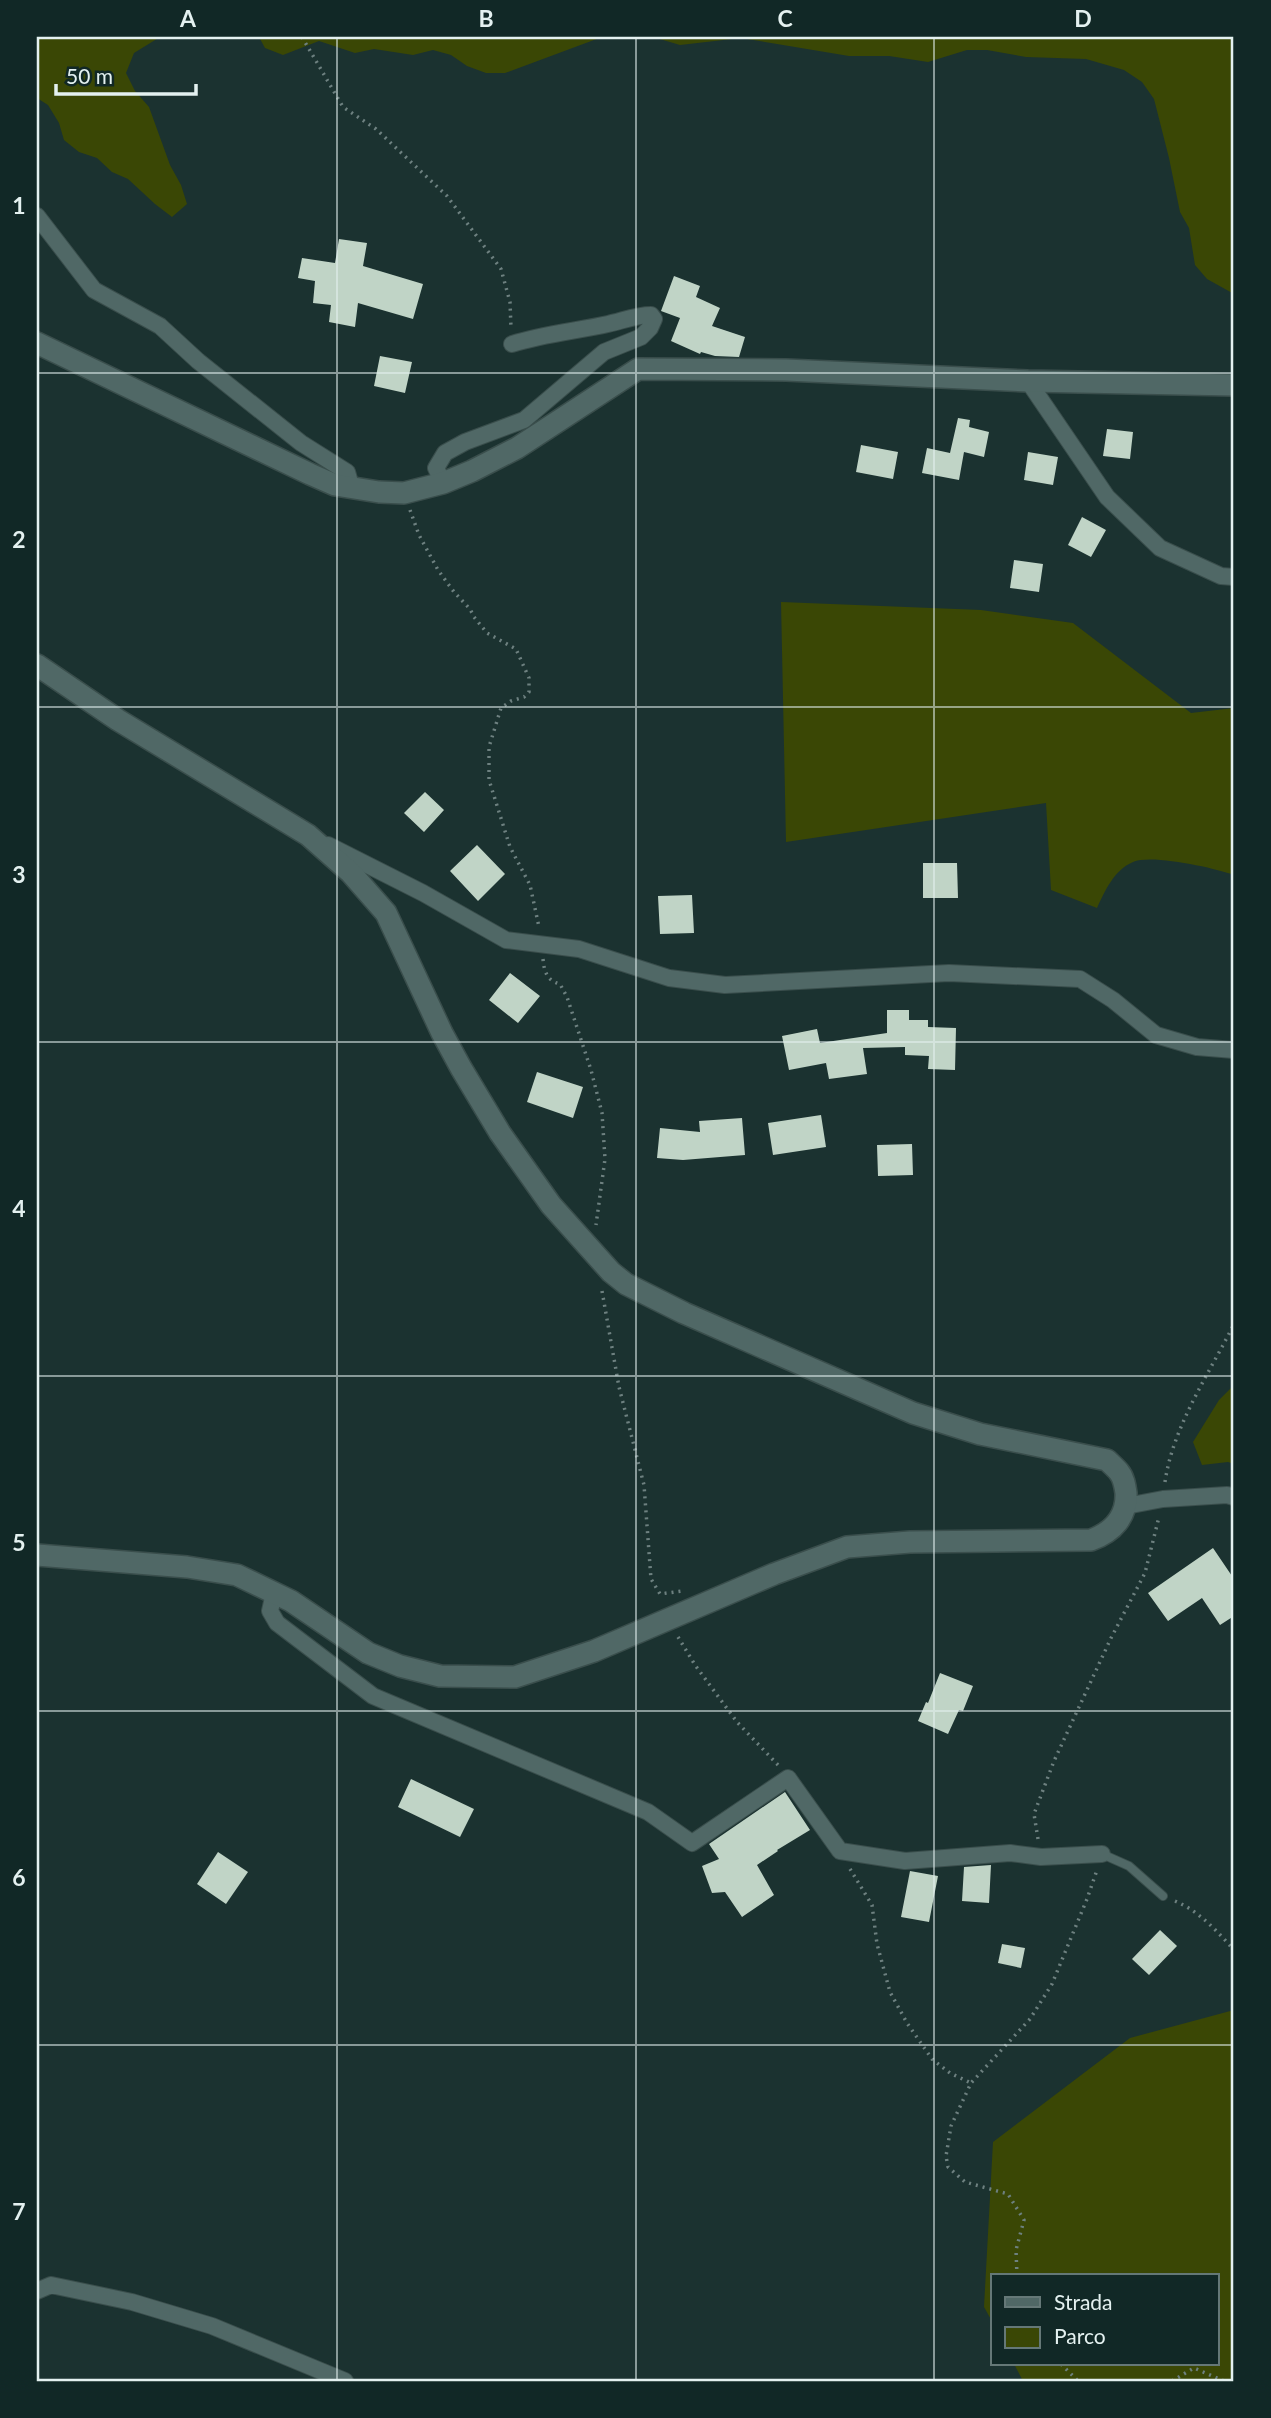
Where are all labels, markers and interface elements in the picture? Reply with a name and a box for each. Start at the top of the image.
text: A [179,4,197,32]
text: B [478,4,494,32]
text: C [777,4,793,32]
text: D [1074,4,1092,32]
scale bar [56,52,196,96]
text: 50 m [66,63,113,88]
text: 1 [12,191,26,219]
text: 2 [12,525,26,553]
text: 3 [12,860,26,888]
text: 4 [12,1194,26,1222]
text: 5 [12,1528,26,1556]
text: 6 [12,1863,26,1891]
text: 7 [12,2197,26,2225]
legend [991,2274,1218,2366]
text: Strada [1054,2289,1113,2314]
text: Parco [1054,2323,1106,2348]

